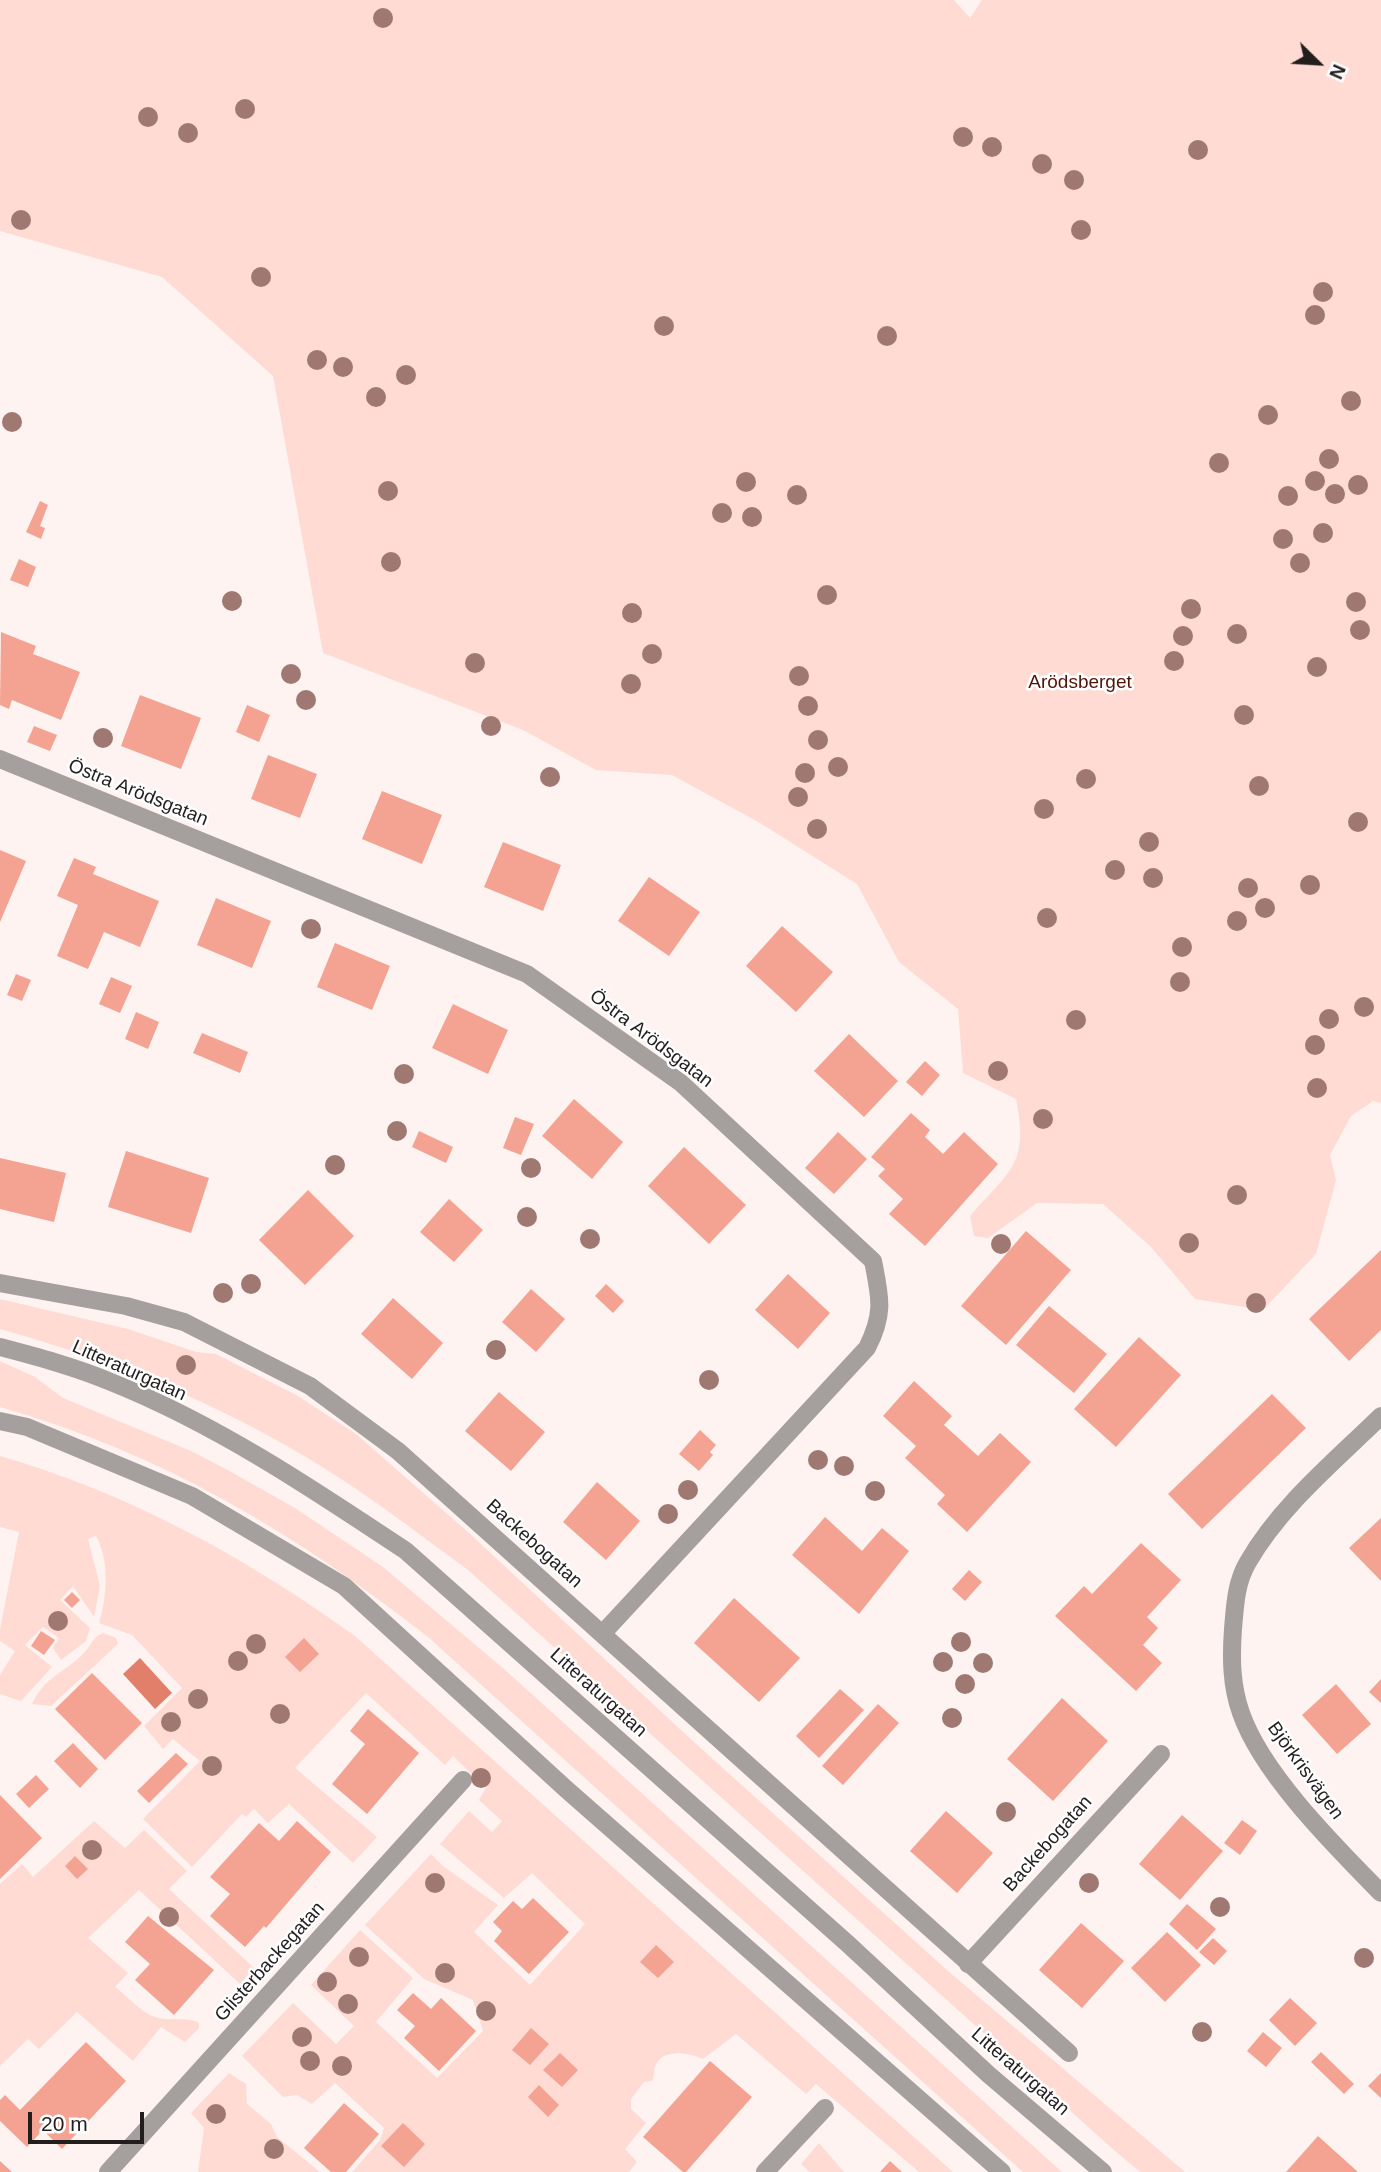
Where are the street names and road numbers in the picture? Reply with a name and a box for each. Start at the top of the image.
street label: Östra Arödsgatan [65,755,211,831]
street label: Östra Arödsgatan [585,985,717,1093]
street label: Litteraturgatan [68,1336,190,1406]
street label: Backebogatan [481,1495,587,1593]
street label: Litteraturgatan [545,1644,651,1742]
street label: Björkrisvägen [1262,1718,1348,1824]
street label: Backebogatan [999,1791,1097,1897]
street label: Glisterbackegatan [210,1897,330,2027]
street label: Litteraturgatan [966,2023,1074,2121]

